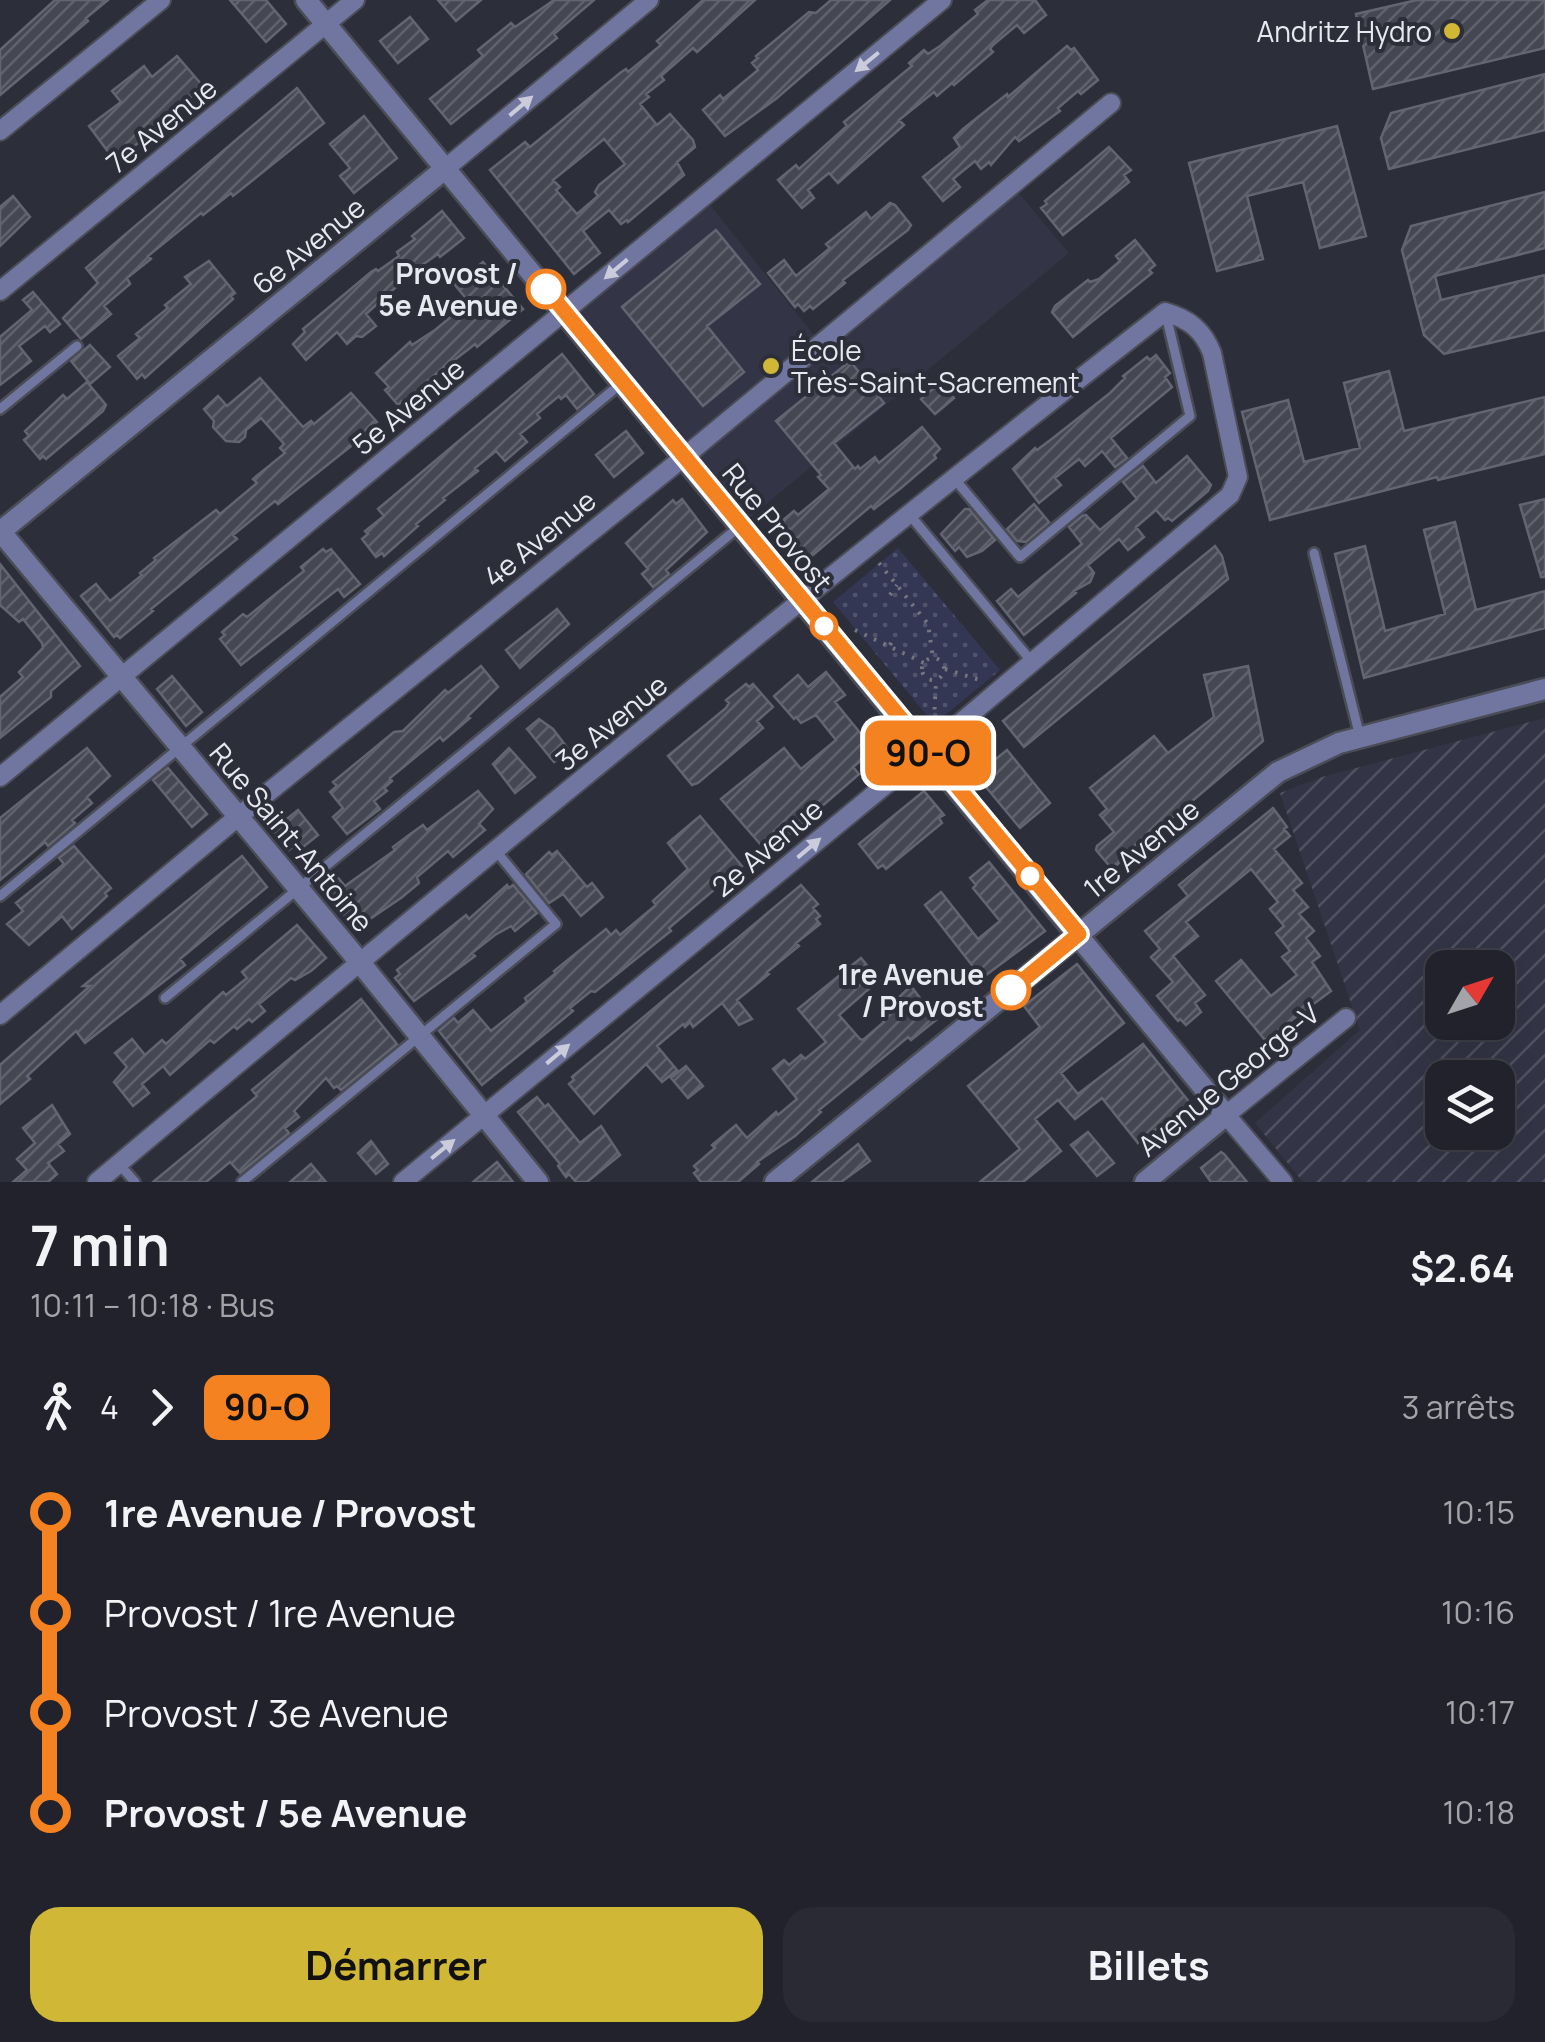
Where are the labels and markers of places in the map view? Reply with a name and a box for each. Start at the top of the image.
place label: Andritz Hydro [1257,12,1432,50]
marker: Andritz Hydro [1441,20,1463,42]
place label: Provost / 5e Avenue [378,254,518,324]
marker: Provost / 5e Avenue [527,270,565,308]
place label: École Très-Saint-Sacrement [791,331,1080,401]
marker: École Très-Saint-Sacrement [760,355,782,377]
unlabelled marker [811,613,837,639]
unlabelled marker [1017,863,1043,889]
place label: 1re Avenue / Provost [837,955,984,1025]
marker: 1re Avenue / Provost [992,971,1030,1009]

